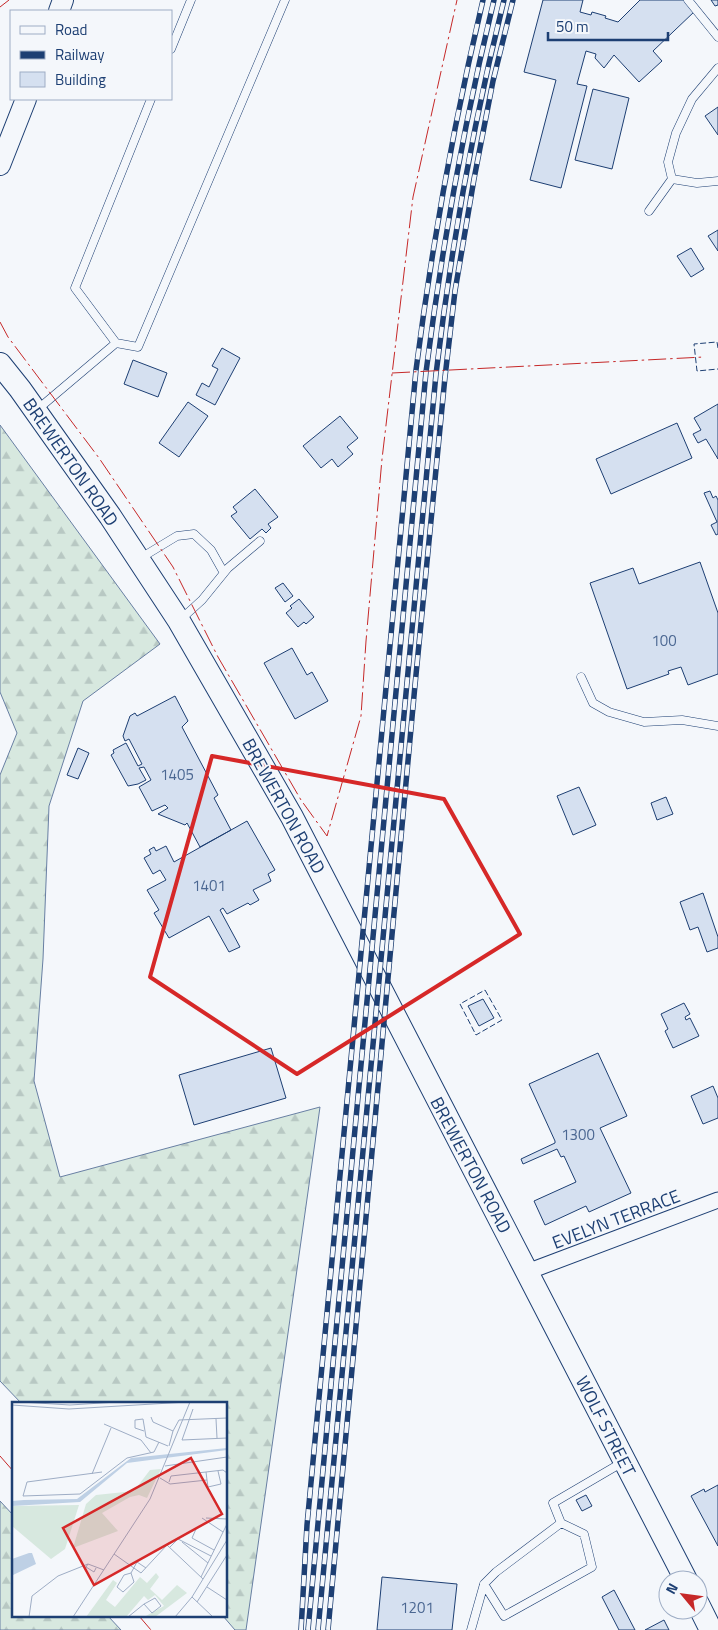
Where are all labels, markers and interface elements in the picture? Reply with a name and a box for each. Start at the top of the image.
legend [10,10,172,100]
scale bar [548,10,668,42]
text: 50 m [556,15,589,38]
text: Road [55,18,87,41]
text: Railway [55,43,105,66]
text: Building [55,68,106,91]
street label: BREWERTON ROAD [17,392,125,532]
house number: 100 [651,629,677,652]
street label: BREWERTON ROAD [236,733,332,879]
house number: 1405 [160,763,194,786]
house number: 1401 [192,874,226,897]
street label: BREWERTON ROAD [424,1092,518,1238]
house number: 1300 [561,1123,595,1146]
street label: EVELYN TERRACE [548,1182,684,1256]
street label: WOLF STREET [569,1371,643,1481]
inset map [12,1402,228,1618]
north arrow [658,1570,708,1620]
text: N [660,1579,683,1598]
house number: 1201 [400,1596,434,1619]

